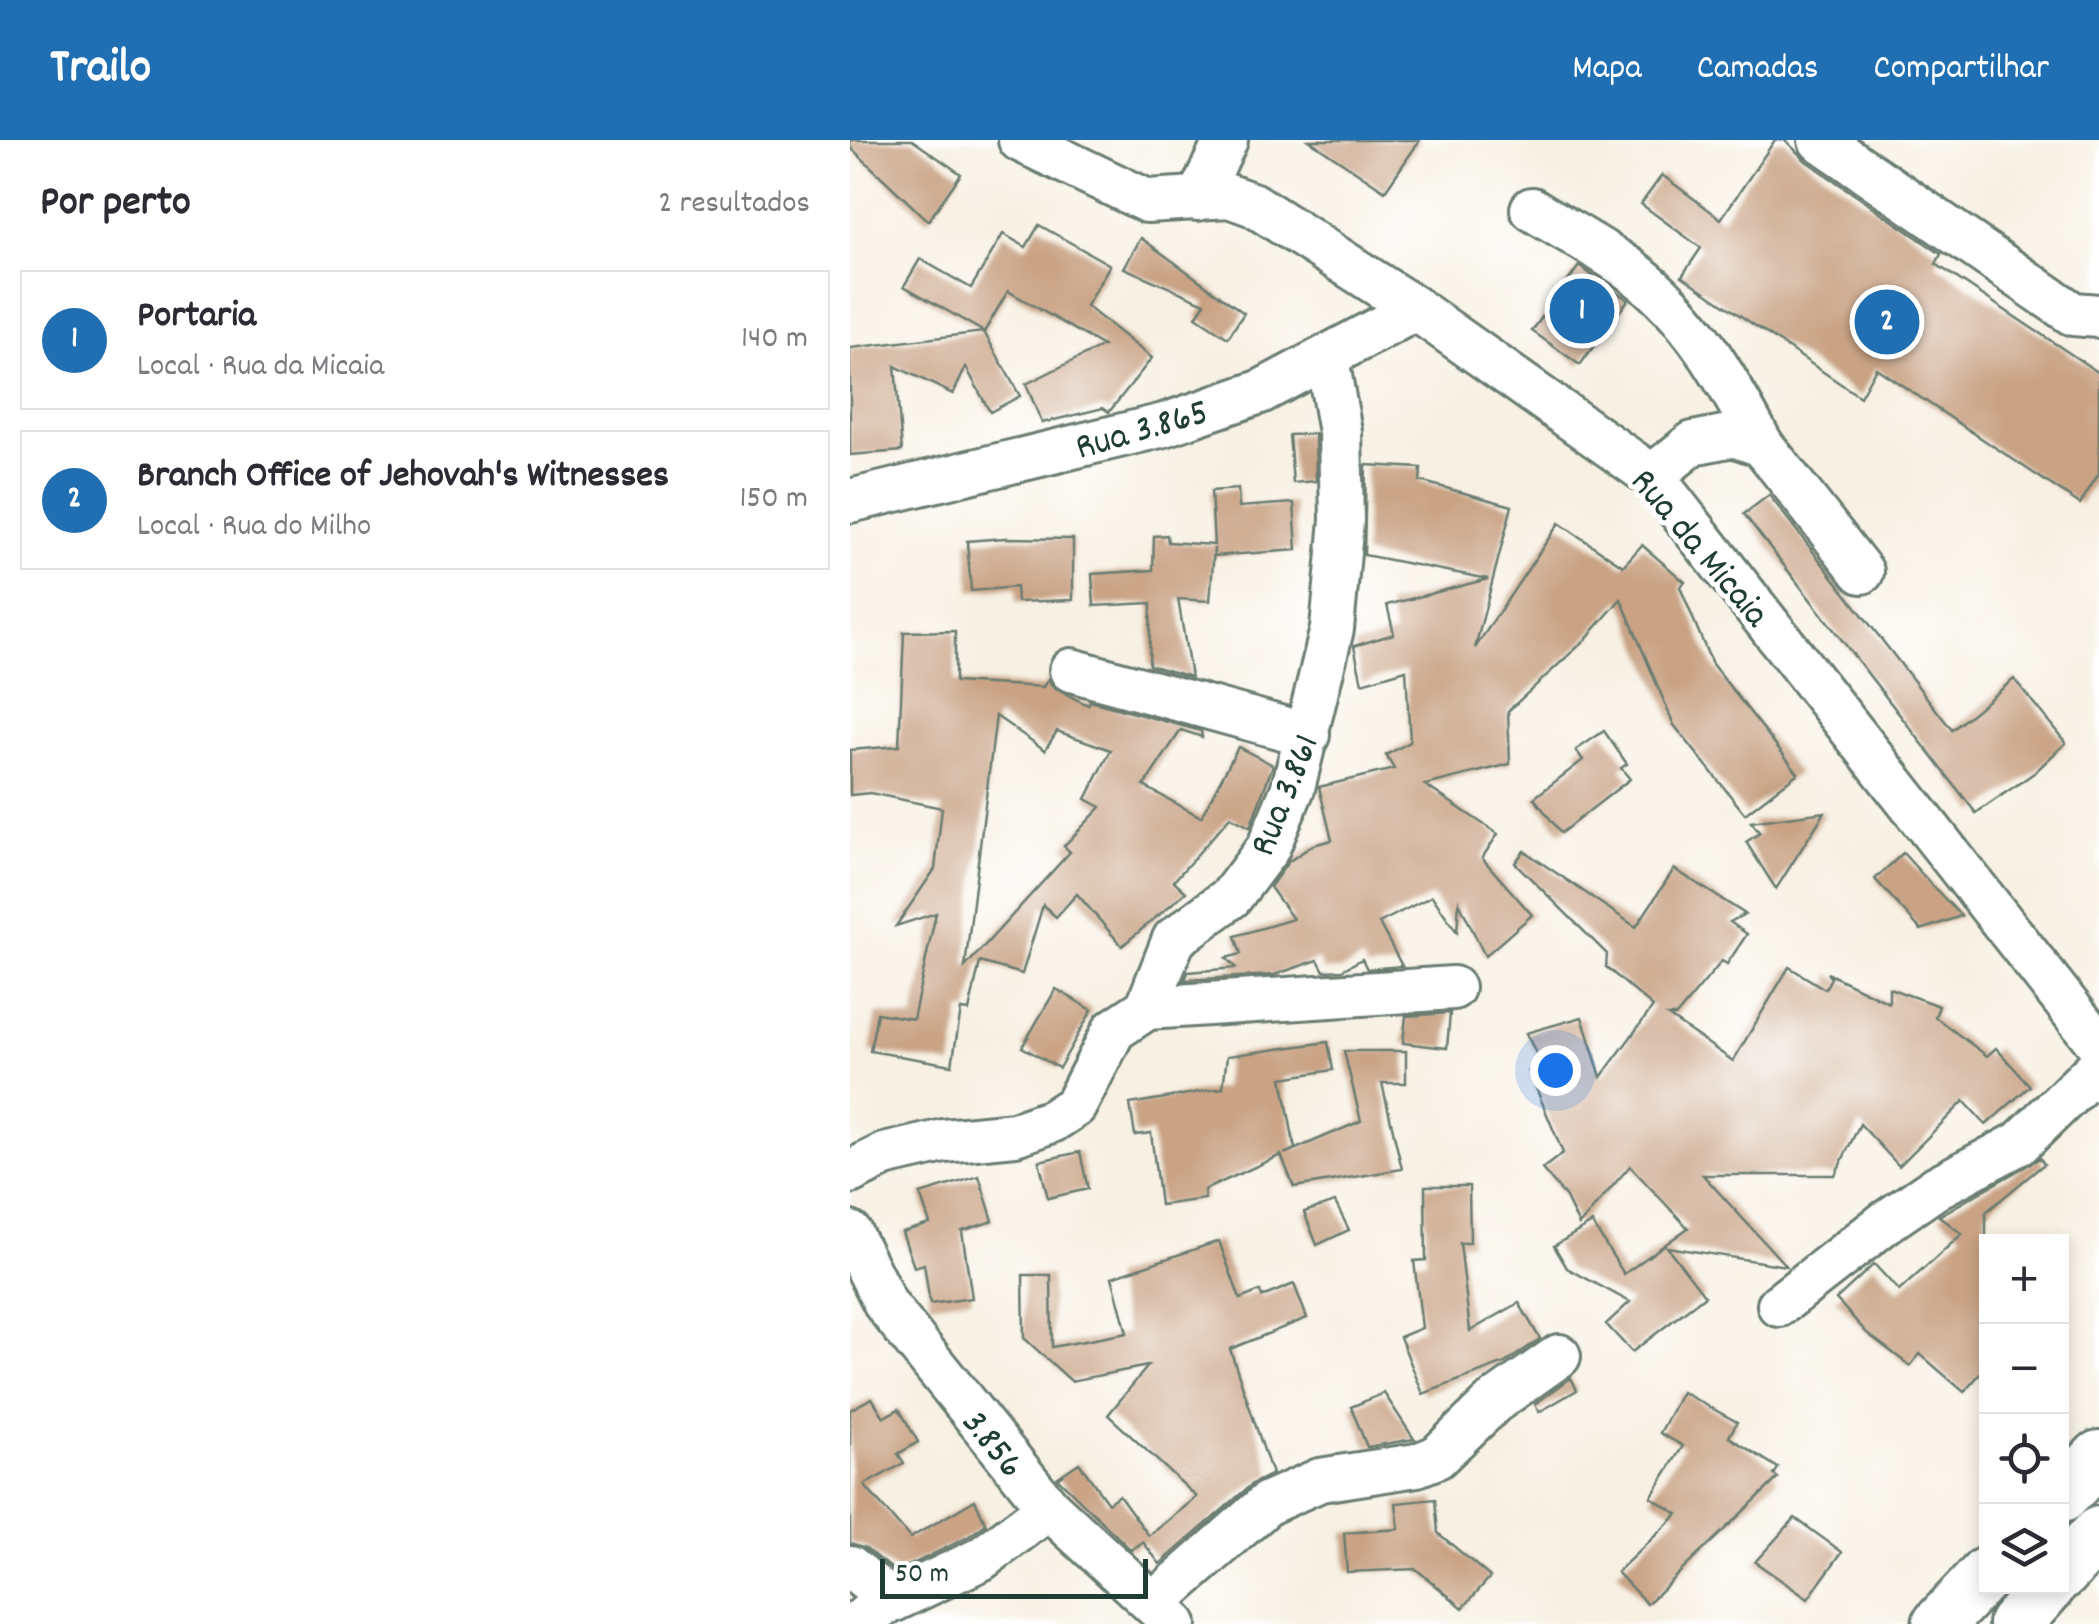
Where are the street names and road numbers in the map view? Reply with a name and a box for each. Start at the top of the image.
street label: Rua 3.865 [1070,387,1215,477]
street label: Rua da Micaia [1615,458,1782,642]
street label: Rua 3.861 [1238,727,1336,865]
street label: 3.856 [946,1399,1036,1492]

